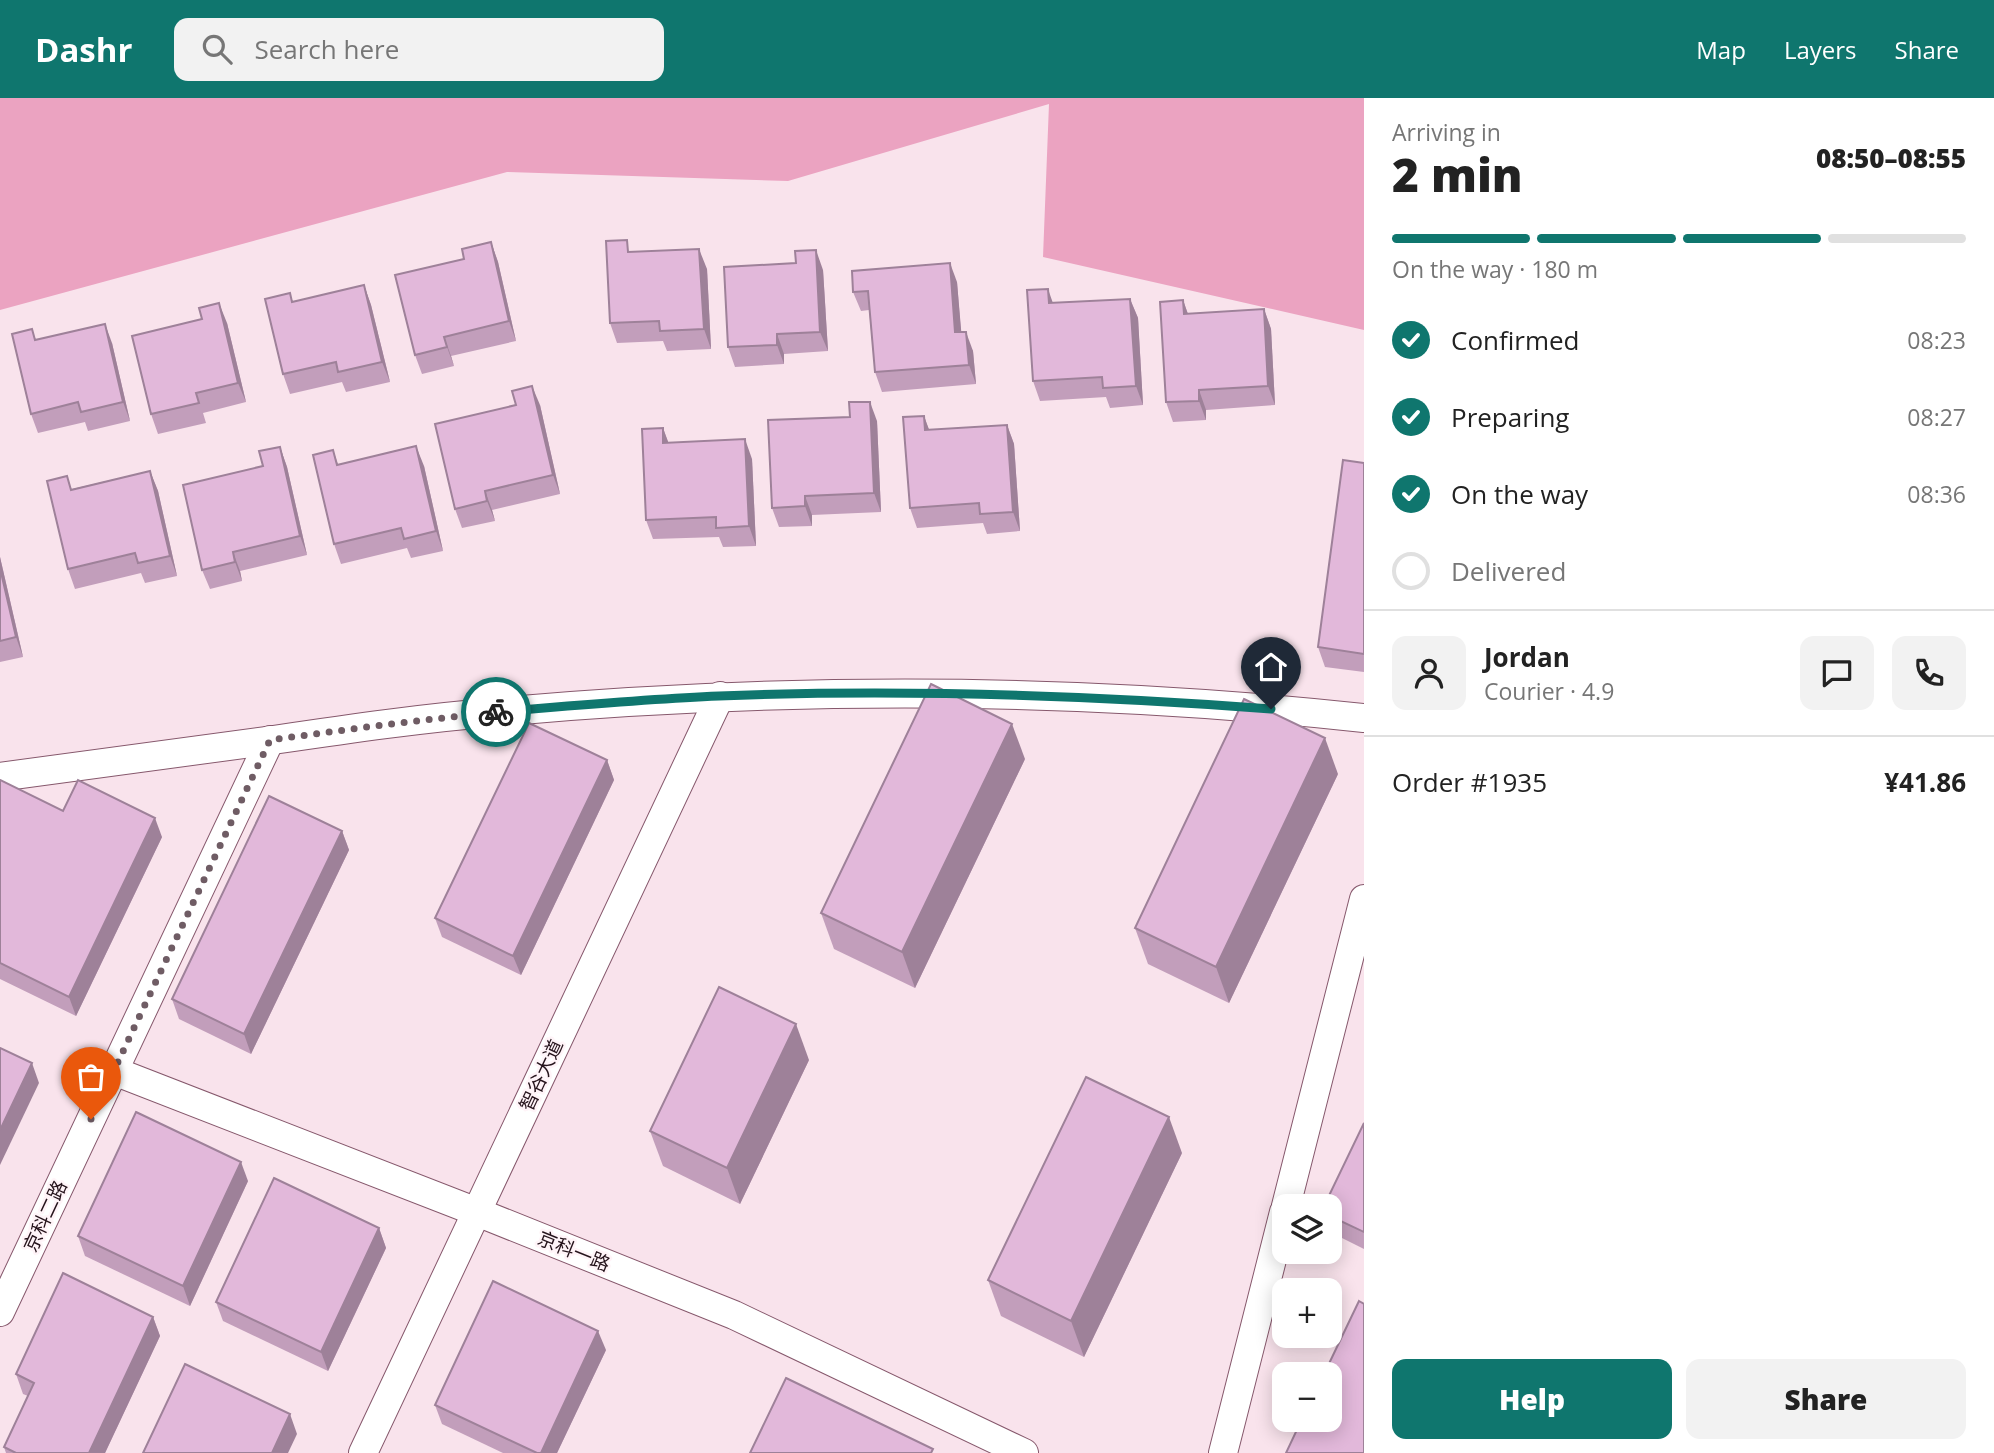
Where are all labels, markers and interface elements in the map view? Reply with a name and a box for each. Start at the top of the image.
search box [174,18,664,81]
text: Dashr [35,27,132,72]
icon: search [198,30,236,68]
text: Search here [254,31,399,67]
text: Map [1696,33,1746,66]
text: Layers [1784,33,1857,66]
text: Share [1895,33,1959,66]
text: Arriving in [1392,116,1501,148]
text: 08:50–08:55 [1816,140,1966,176]
text: 2 min [1392,143,1523,205]
text: On the way · 180 m [1392,253,1598,285]
icon: check [1392,321,1430,359]
text: Confirmed [1451,322,1579,358]
text: 08:23 [1907,324,1966,356]
icon: check [1392,398,1430,436]
text: Preparing [1451,399,1569,435]
text: 08:27 [1907,401,1966,433]
icon: check [1392,475,1430,513]
text: On the way [1451,476,1588,512]
text: 08:36 [1907,478,1966,510]
text: Delivered [1451,553,1566,589]
button: person [1392,636,1466,710]
button: chat [1800,636,1874,710]
button: phone [1892,636,1966,710]
pin [1241,637,1301,709]
text: Jordan [1484,639,1570,675]
icon: home [1252,648,1290,686]
text: Courier · 4.9 [1484,675,1614,707]
courier [461,677,531,747]
icon: bike [477,693,515,731]
text: Order #1935 [1392,764,1547,800]
text: ¥41.86 [1884,764,1966,800]
street label: 智谷大道 [513,1035,569,1115]
pin [61,1047,121,1119]
icon: bag [72,1058,110,1096]
street label: 京科二路 [17,1176,73,1256]
map controls [1272,1194,1342,1432]
button: layers [1272,1194,1342,1264]
street label: 京科一路 [534,1225,614,1277]
button: + [1272,1278,1342,1348]
button: Help [1392,1359,1672,1439]
button: Share [1686,1359,1966,1439]
button: − [1272,1362,1342,1432]

